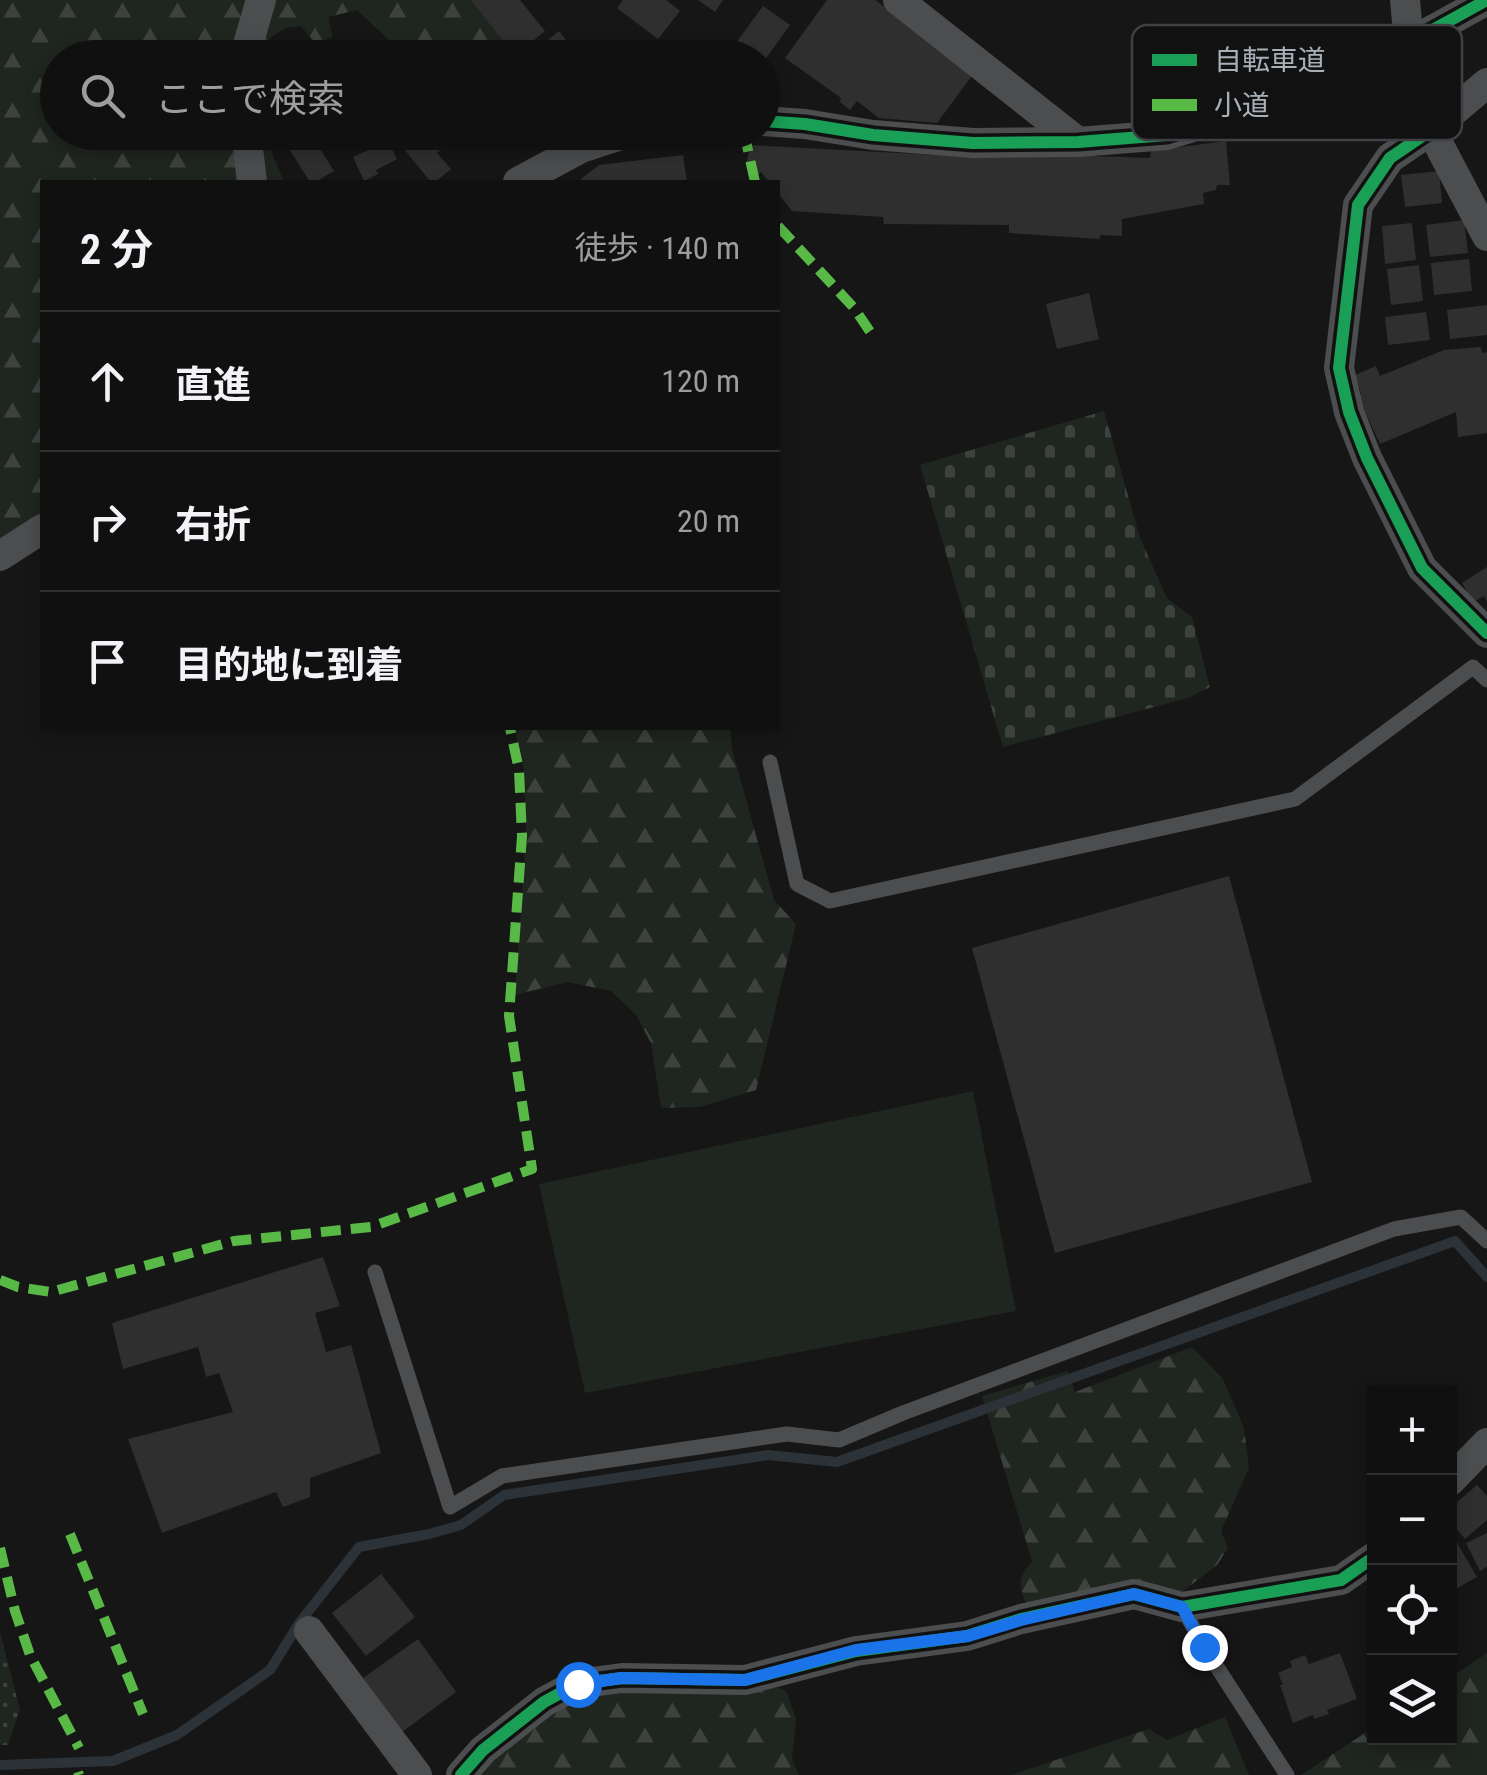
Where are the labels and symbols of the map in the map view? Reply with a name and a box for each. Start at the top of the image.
legend [1132,25,1462,140]
text: 自転車道 [1214,44,1326,77]
text: 小道 [1214,89,1270,122]
route end [1182,1625,1228,1671]
route start [556,1662,602,1708]

